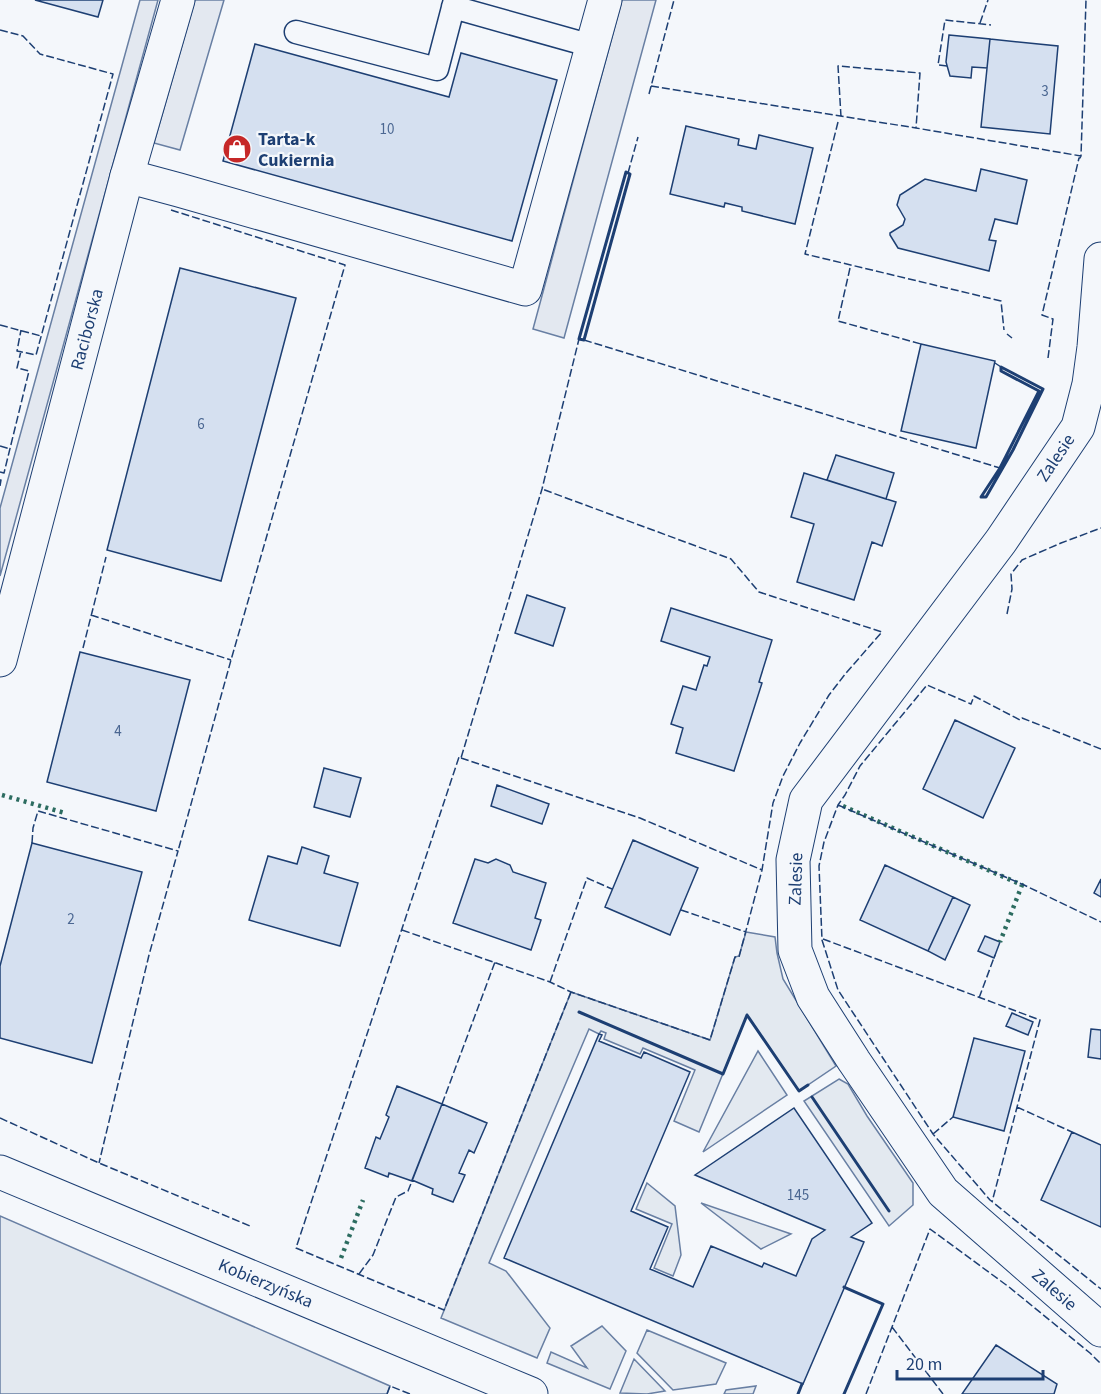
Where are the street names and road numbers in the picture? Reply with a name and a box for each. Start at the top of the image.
street label: Raciborska [64,286,109,373]
street label: Zalesie [1031,429,1081,487]
street label: Zalesie [783,852,809,906]
street label: Kobierzyńska [214,1252,317,1314]
street label: Zalesie [1026,1263,1083,1316]

